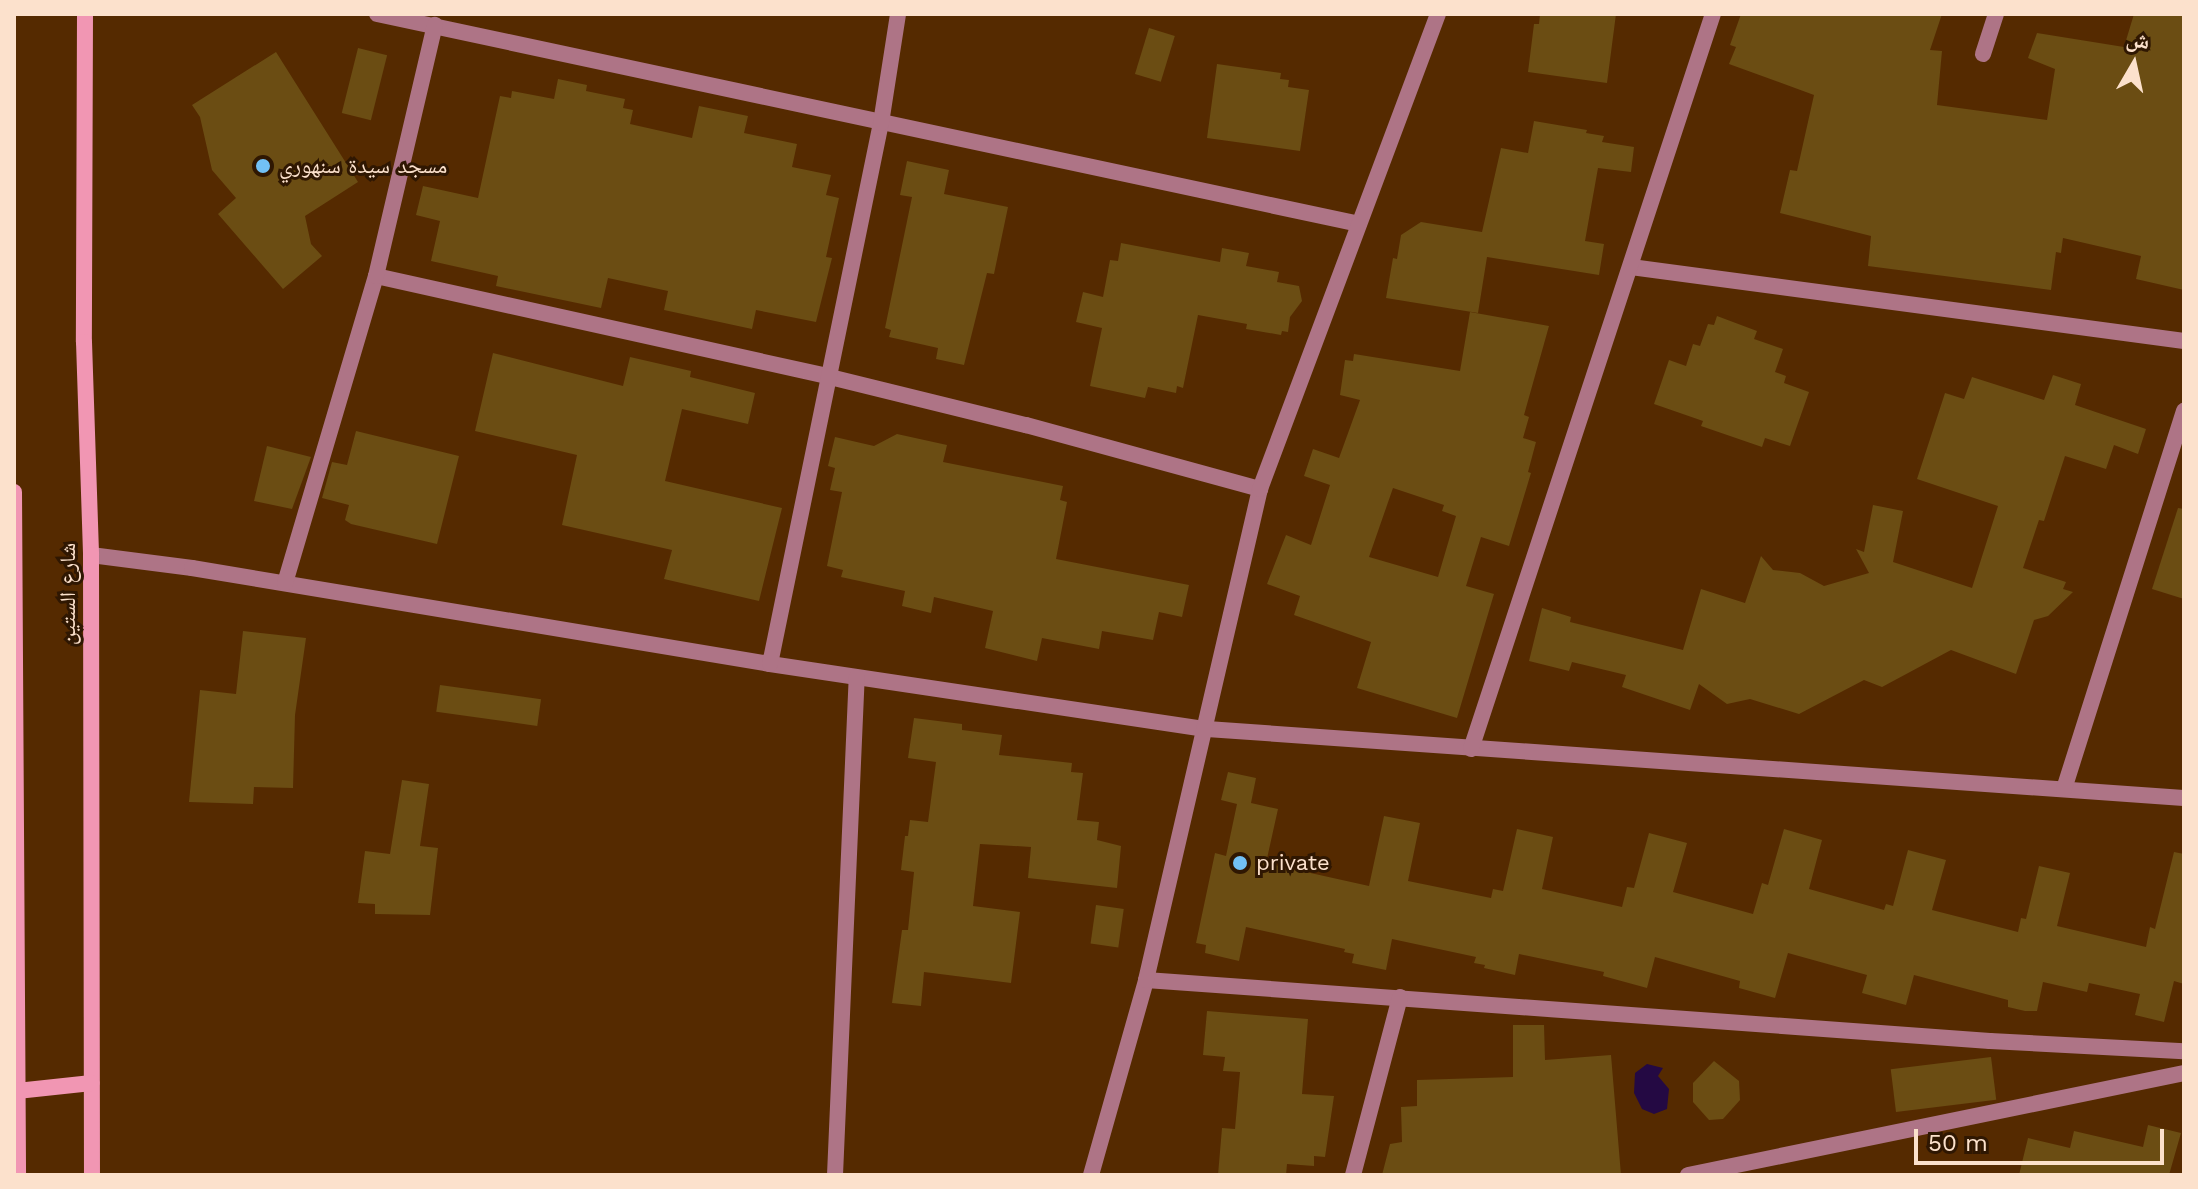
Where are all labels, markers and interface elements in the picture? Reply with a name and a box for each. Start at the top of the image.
north arrow [2094,24,2174,104]
text: ش [2124,26,2151,54]
place label: مسجد سيدة سنهوري [279,153,447,179]
marker: مسجد سيدة سنهوري [254,157,272,175]
street label: شارع الستين [55,543,81,645]
place label: private [1256,850,1330,876]
marker: private [1231,854,1249,872]
scale bar [1918,1113,2168,1163]
text: 50 m [1928,1129,1988,1157]

